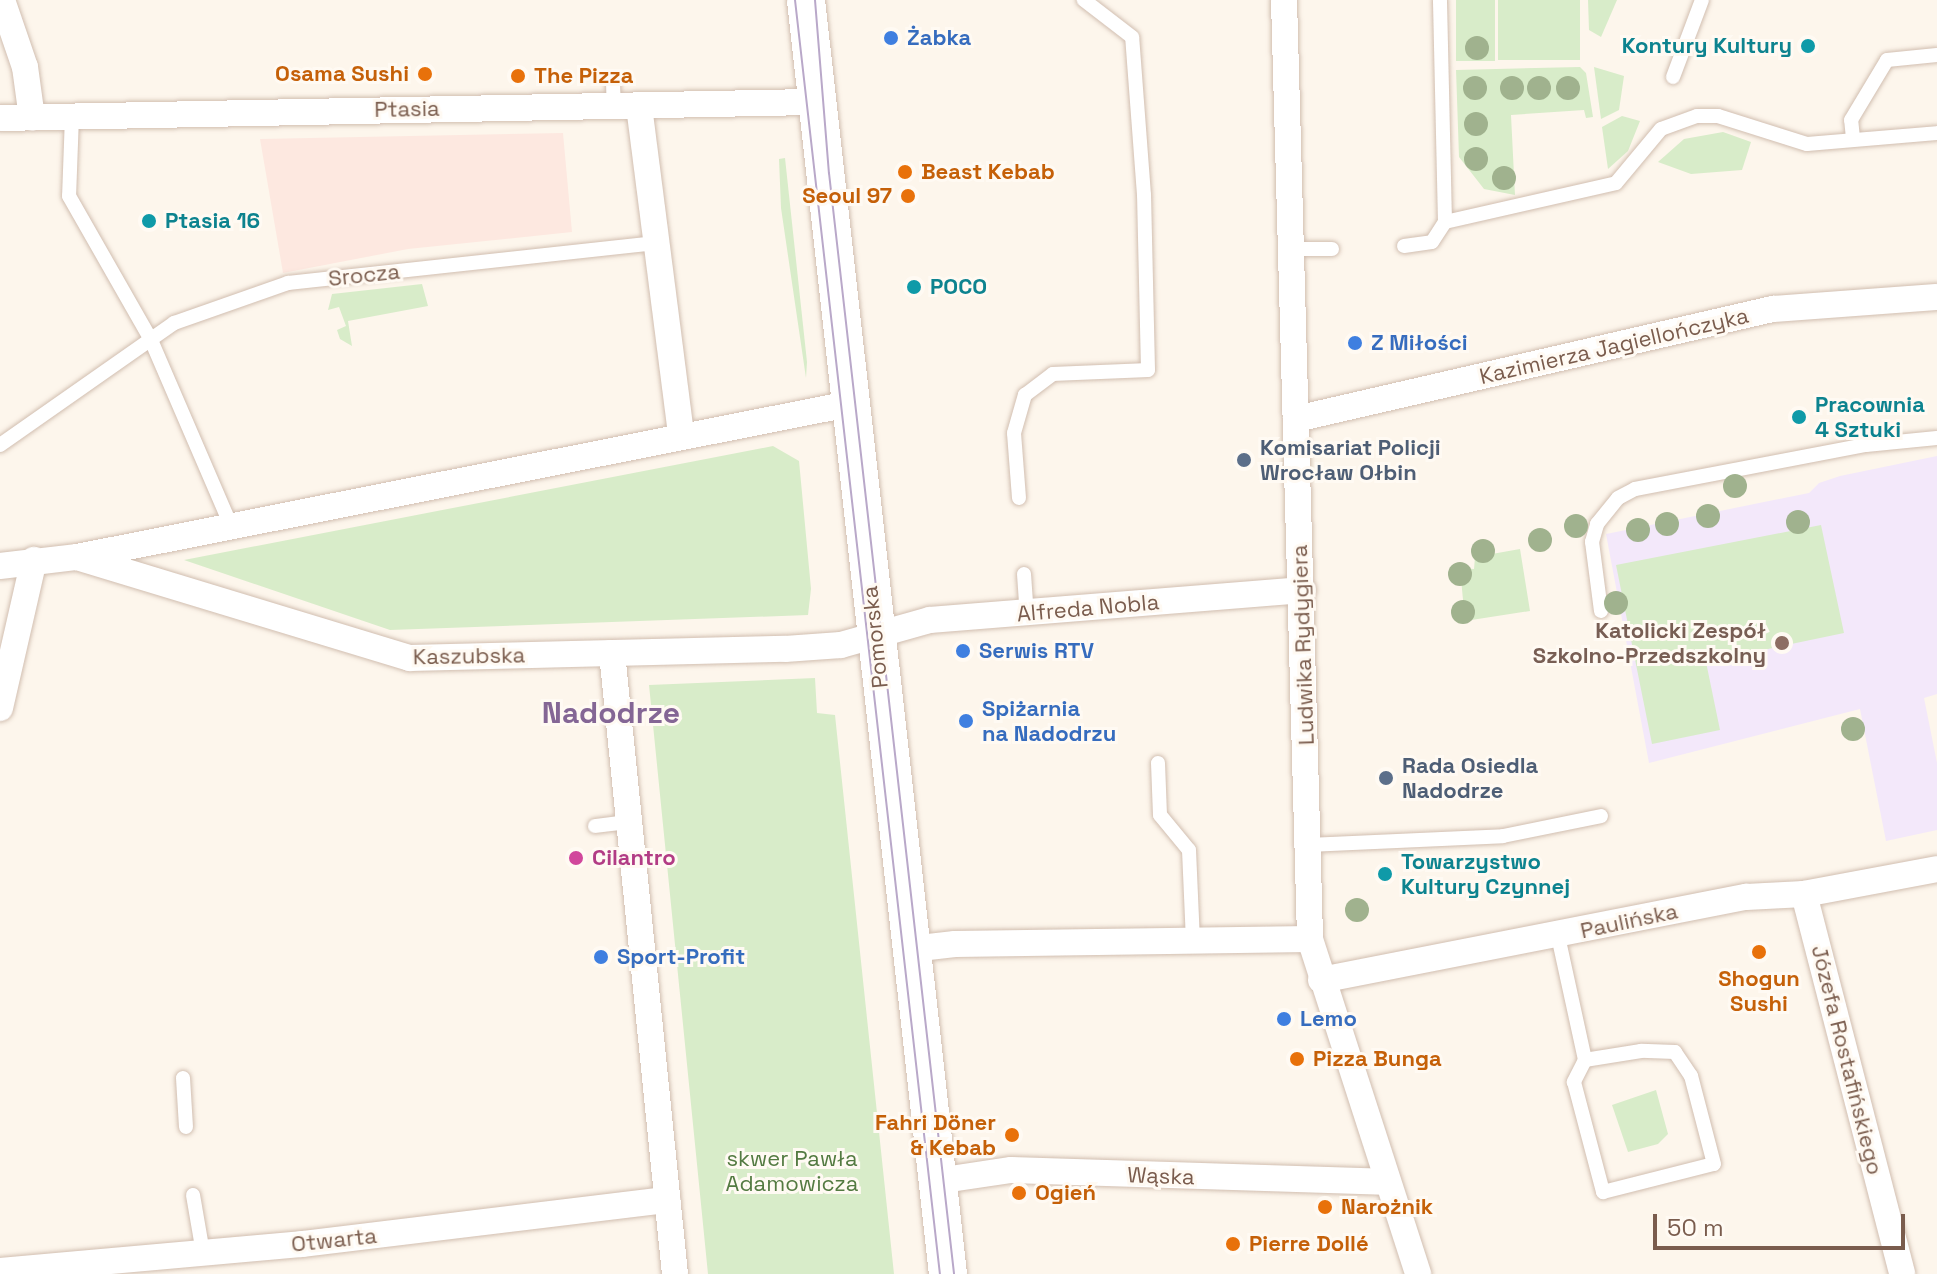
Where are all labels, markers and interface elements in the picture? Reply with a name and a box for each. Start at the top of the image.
place label: Żabka [907,25,971,51]
marker: Żabka [882,29,900,47]
place label: Kontury Kultury [1622,33,1792,59]
marker: Kontury Kultury [1799,37,1817,55]
place label: Osama Sushi [275,61,409,87]
place label: The Pizza [534,63,633,89]
marker: Osama Sushi [416,65,434,83]
marker: The Pizza [509,67,527,85]
street label: Ptasia [374,95,440,123]
place label: Beast Kebab [921,159,1055,185]
marker: Beast Kebab [896,163,914,181]
place label: Seoul 97 [802,183,892,209]
marker: Seoul 97 [899,187,917,205]
place label: Ptasia 16 [165,208,260,234]
marker: Ptasia 16 [140,212,158,230]
street label: Srocza [327,258,401,292]
place label: POCO [930,274,987,300]
marker: POCO [905,278,923,296]
street label: Kazimierza Jagiellończyka [1477,302,1751,390]
place label: Z Miłości [1371,330,1467,356]
marker: Z Miłości [1346,334,1364,352]
place label: Pracownia 4 Sztuki [1815,391,1925,442]
marker: Pracownia 4 Sztuki [1790,408,1808,426]
place label: Komisariat Policji Wrocław Ołbin [1260,434,1441,486]
marker: Komisariat Policji Wrocław Ołbin [1235,451,1253,469]
street label: Ludwika Rydygiera [1286,544,1320,746]
street label: Pomorska [856,584,894,690]
street label: Alfreda Nobla [1016,589,1160,627]
place label: Katolicki Zespół Szkolno-Przedszkolny [1533,617,1766,668]
marker: Katolicki Zespół Szkolno-Przedszkolny [1773,634,1791,652]
place label: Serwis RTV [979,638,1094,664]
street label: Kaszubska [413,642,525,670]
marker: Serwis RTV [954,642,972,660]
district label: Nadodrze [542,695,680,731]
place label: Spiżarnia na Nadodrzu [982,695,1116,746]
marker: Spiżarnia na Nadodrzu [957,712,975,730]
place label: Rada Osiedla Nadodrze [1402,752,1538,804]
marker: Rada Osiedla Nadodrze [1377,769,1395,787]
place label: Cilantro [592,845,676,871]
place label: Towarzystwo Kultury Czynnej [1401,848,1570,900]
marker: Cilantro [567,849,585,867]
marker: Towarzystwo Kultury Czynnej [1376,865,1394,883]
street label: Paulińska [1578,898,1680,944]
marker: Shogun Sushi [1750,943,1768,961]
street label: Józefa Rostafińskiego [1806,943,1888,1177]
place label: Sport-Profit [617,944,745,970]
marker: Sport-Profit [592,948,610,966]
place label: Shogun Sushi [1718,965,1800,1016]
place label: Lemo [1300,1006,1357,1032]
marker: Lemo [1275,1010,1293,1028]
place label: Pizza Bunga [1313,1046,1442,1072]
marker: Pizza Bunga [1288,1050,1306,1068]
place label: Fahri Döner & Kebab [875,1109,996,1160]
marker: Fahri Döner & Kebab [1003,1126,1021,1144]
park label: skwer Pawła Adamowicza [726,1145,858,1196]
street label: Wąska [1127,1162,1195,1190]
place label: Ogień [1035,1180,1096,1206]
marker: Ogień [1010,1184,1028,1202]
place label: Narożnik [1341,1194,1433,1220]
marker: Narożnik [1316,1198,1334,1216]
scale bar [1657,1198,1909,1248]
text: 50 m [1667,1212,1724,1243]
street label: Otwarta [290,1222,378,1258]
place label: Pierre Dollé [1249,1231,1369,1257]
marker: Pierre Dollé [1224,1235,1242,1253]

